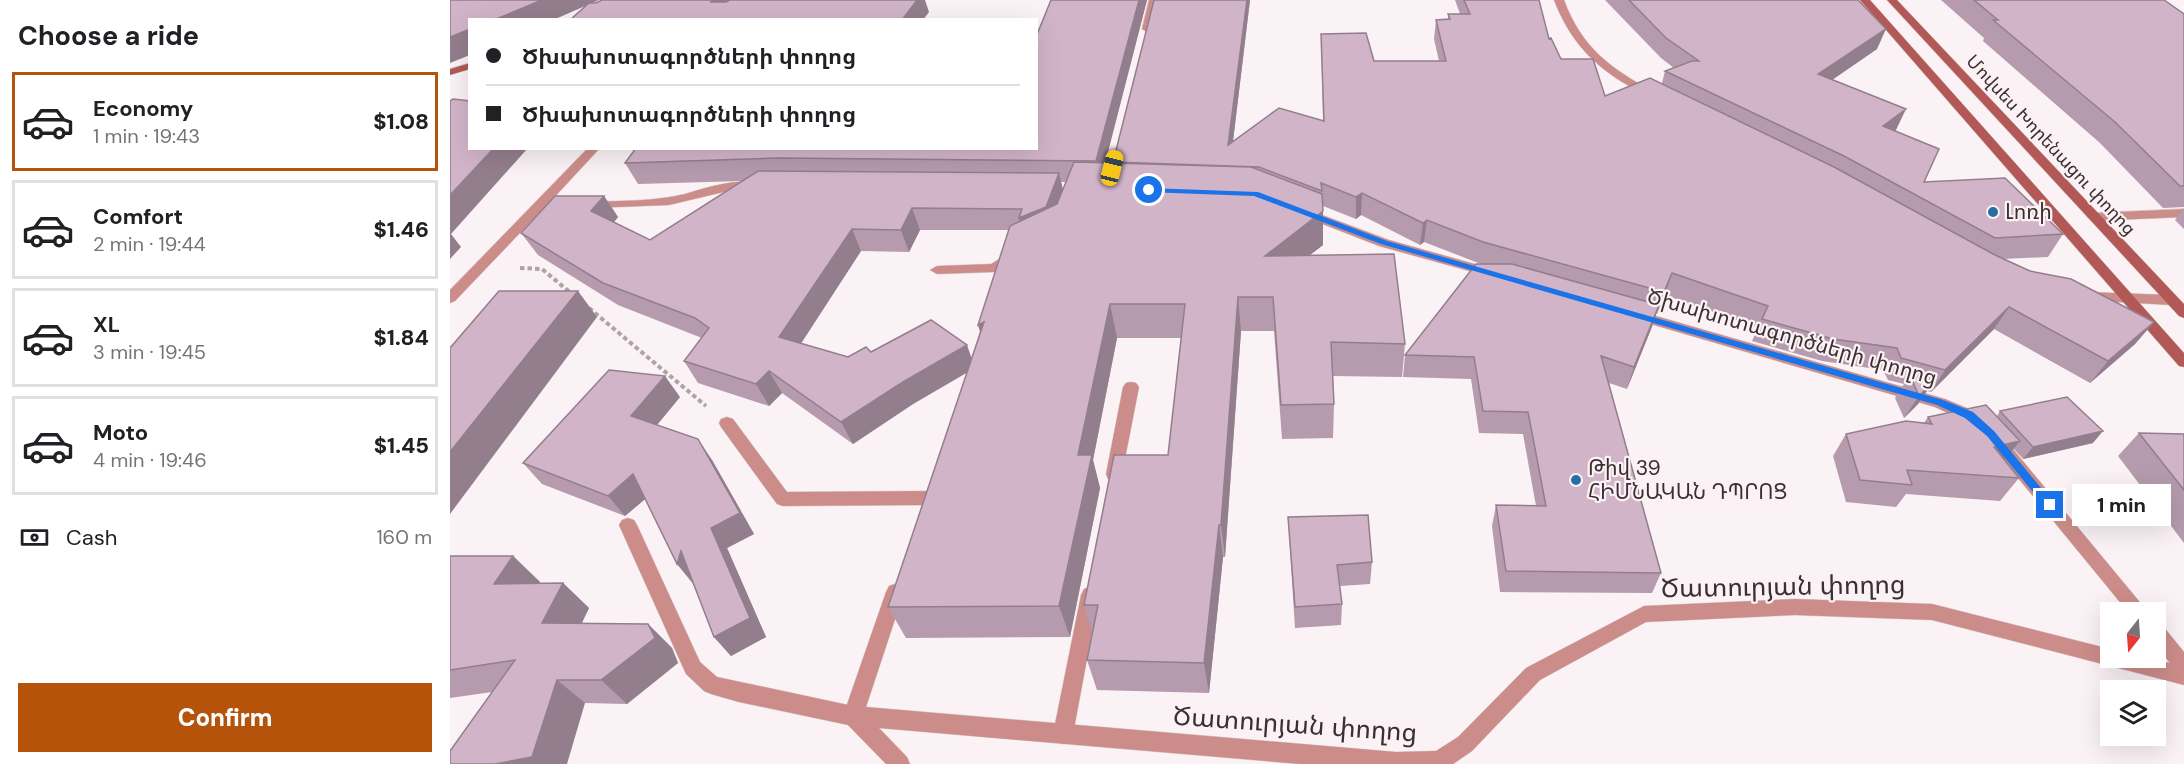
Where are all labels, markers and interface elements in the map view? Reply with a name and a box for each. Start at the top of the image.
text: Choose a ride [18,18,199,53]
text: Ծխախոտագործների փողոց [522,42,856,71]
street label: Մովսես Խորենացու փողոց [1961,50,2141,240]
text: Economy [93,94,193,123]
icon: car [21,95,75,149]
text: Ծխախոտագործների փողոց [522,100,856,129]
text: $1.08 [373,107,429,136]
text: 1 min · 19:43 [93,123,200,149]
car [1099,148,1125,188]
route start [1135,176,1162,203]
place label: Լոռի [2005,198,2052,226]
text: Comfort [93,202,183,231]
icon: car [21,203,75,257]
marker: Լոռի [1986,205,2000,219]
text: $1.46 [373,215,429,244]
text: 2 min · 19:44 [93,231,206,257]
street label: Ծխախոտագործների փողոց [1644,282,1940,392]
text: XL [93,310,120,339]
icon: car [21,311,75,365]
text: $1.84 [373,323,429,352]
text: 3 min · 19:45 [93,339,206,365]
text: Moto [93,418,148,447]
icon: car [21,419,75,473]
text: $1.45 [374,431,429,460]
text: 4 min · 19:46 [93,447,207,473]
place label: Թիվ 39 ՀԻՄՆԱԿԱՆ ԴՊՐՈՑ [1588,454,1788,506]
marker: Թիվ 39 ՀԻՄՆԱԿԱՆ ԴՊՐՈՑ [1569,473,1583,487]
callout: 1 min [2071,484,2170,526]
route end [2036,491,2063,518]
text: 1 min [2097,492,2146,518]
icon: cash [18,521,51,554]
text: Cash [66,523,117,552]
text: 160 m [376,524,432,550]
street label: Ծատուրյան փողոց [1660,567,1906,605]
north arrow [2100,602,2166,668]
map controls [2100,602,2166,746]
button: layers [2100,680,2166,746]
button: Confirm [18,683,432,752]
street label: Ծատուրյան փողոց [1172,699,1418,749]

